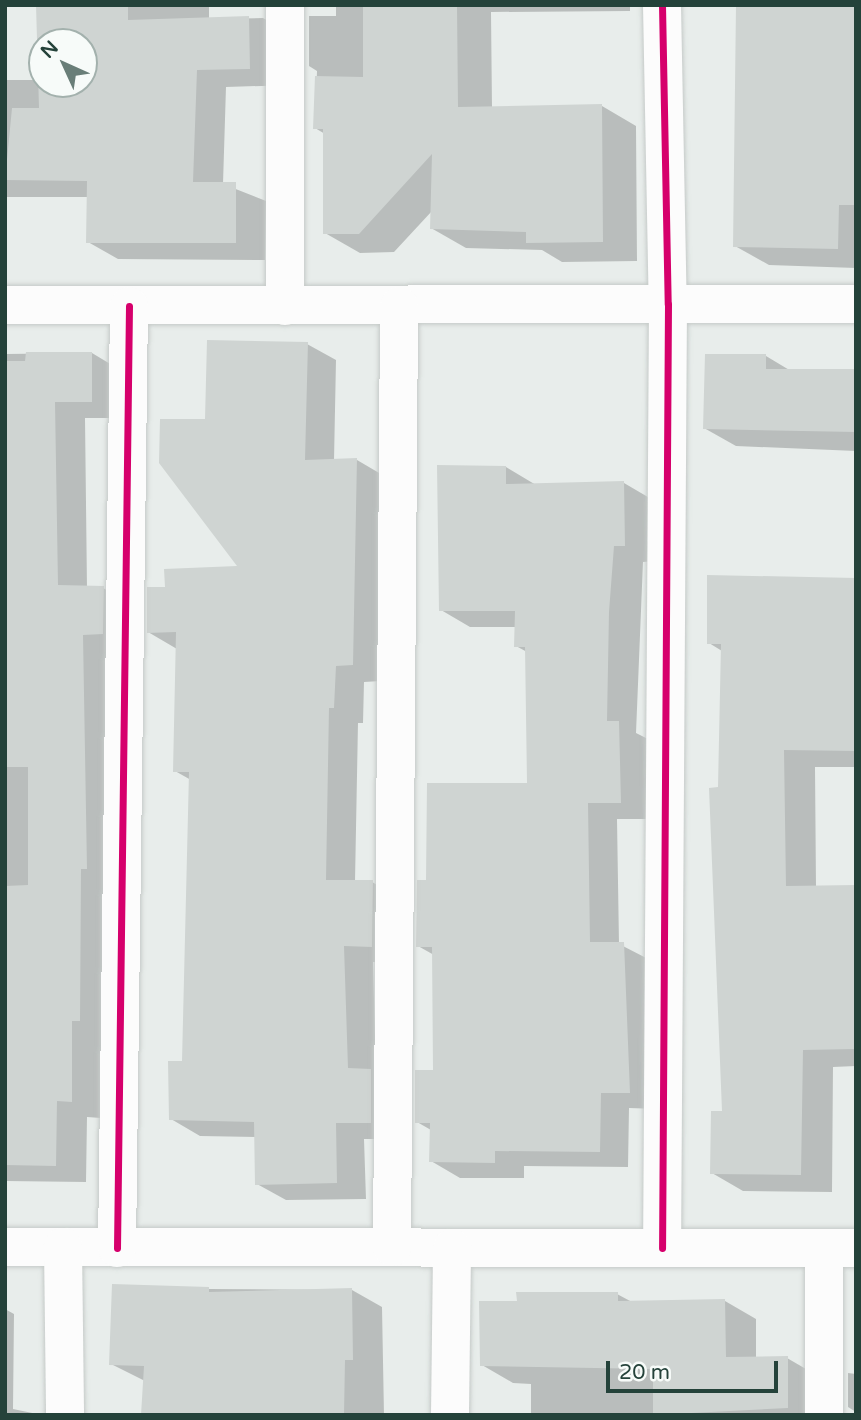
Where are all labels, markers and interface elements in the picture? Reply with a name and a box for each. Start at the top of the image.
north arrow [28,28,98,98]
text: N [36,36,63,63]
scale bar [609,1346,780,1390]
text: 20 m [619,1360,670,1385]

